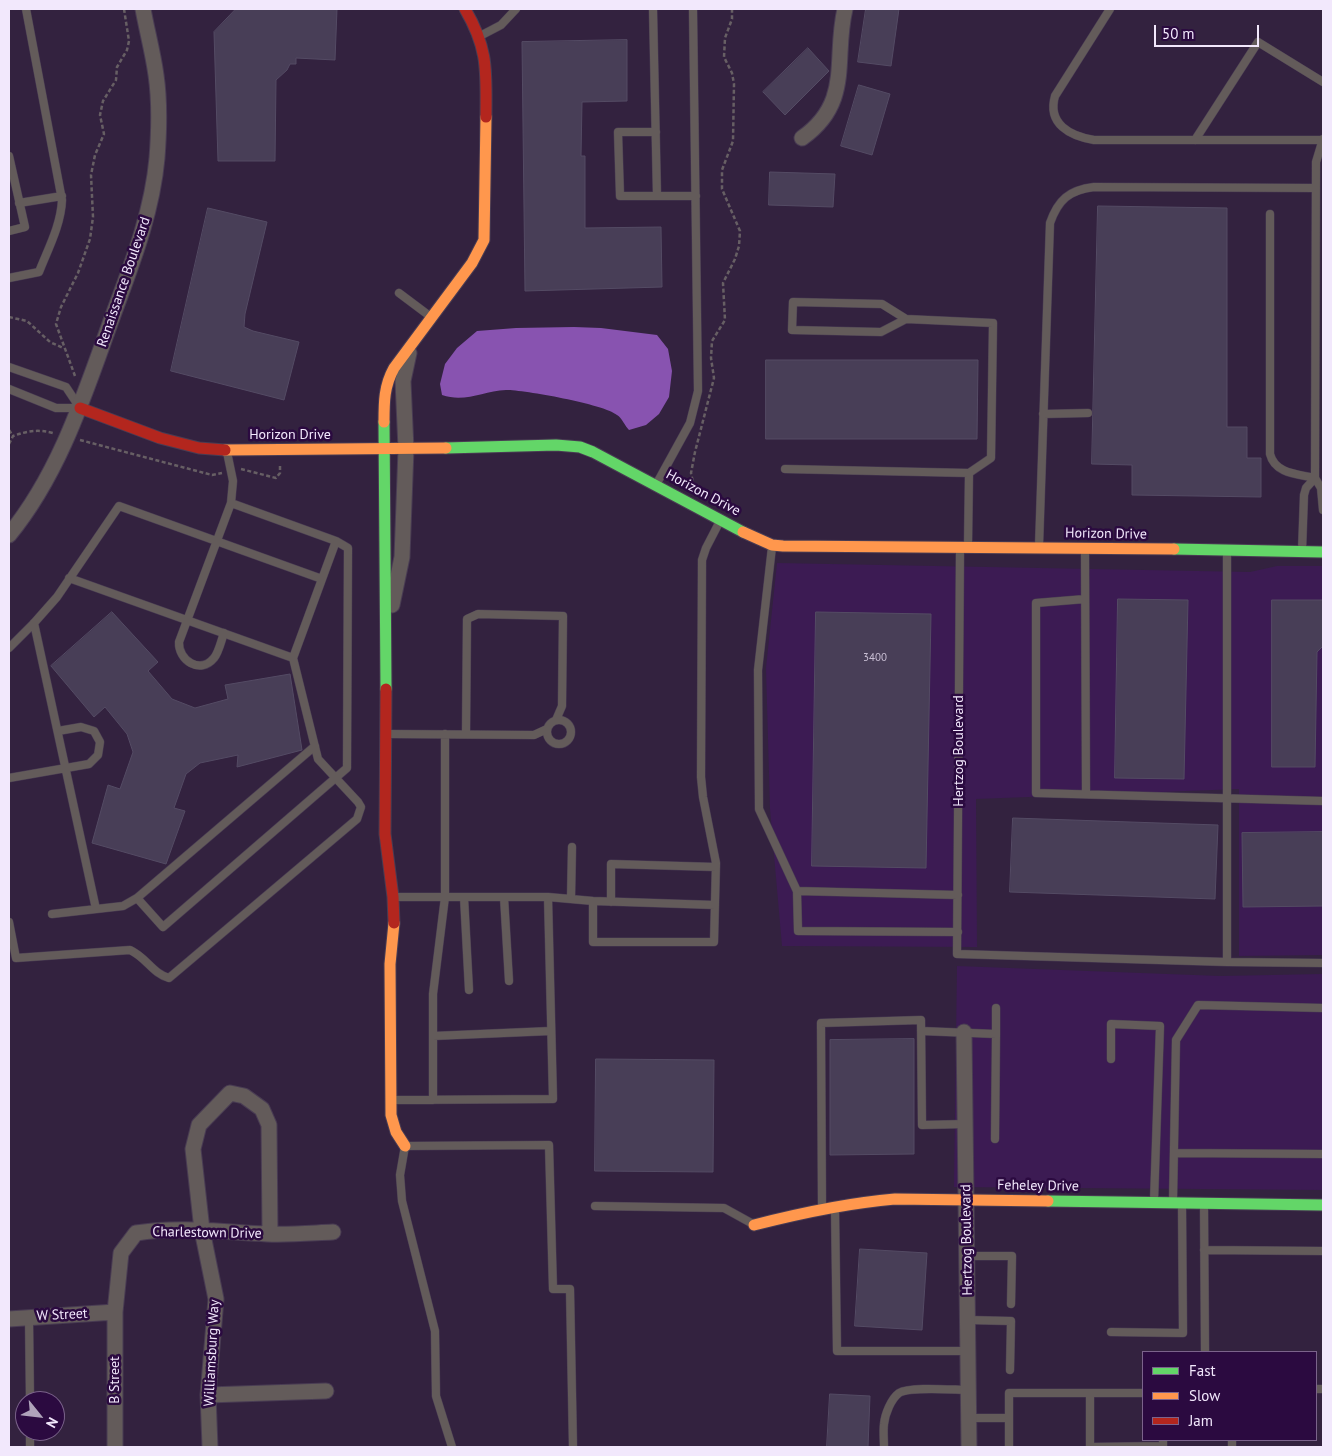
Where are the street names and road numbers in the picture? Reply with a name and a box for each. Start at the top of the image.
street label: Renaissance Boulevard [94,215,154,349]
street label: Horizon Drive [249,427,331,443]
street label: Horizon Drive [663,466,743,520]
street label: Horizon Drive [1065,525,1147,543]
street label: Hertzog Boulevard [951,695,967,807]
street label: Feheley Drive [997,1177,1079,1195]
street label: Hertzog Boulevard [958,1184,976,1296]
street label: Charlestown Drive [152,1224,262,1242]
street label: Williamsburg Way [201,1299,223,1407]
street label: W Street [36,1305,88,1325]
street label: B Street [107,1356,123,1404]

